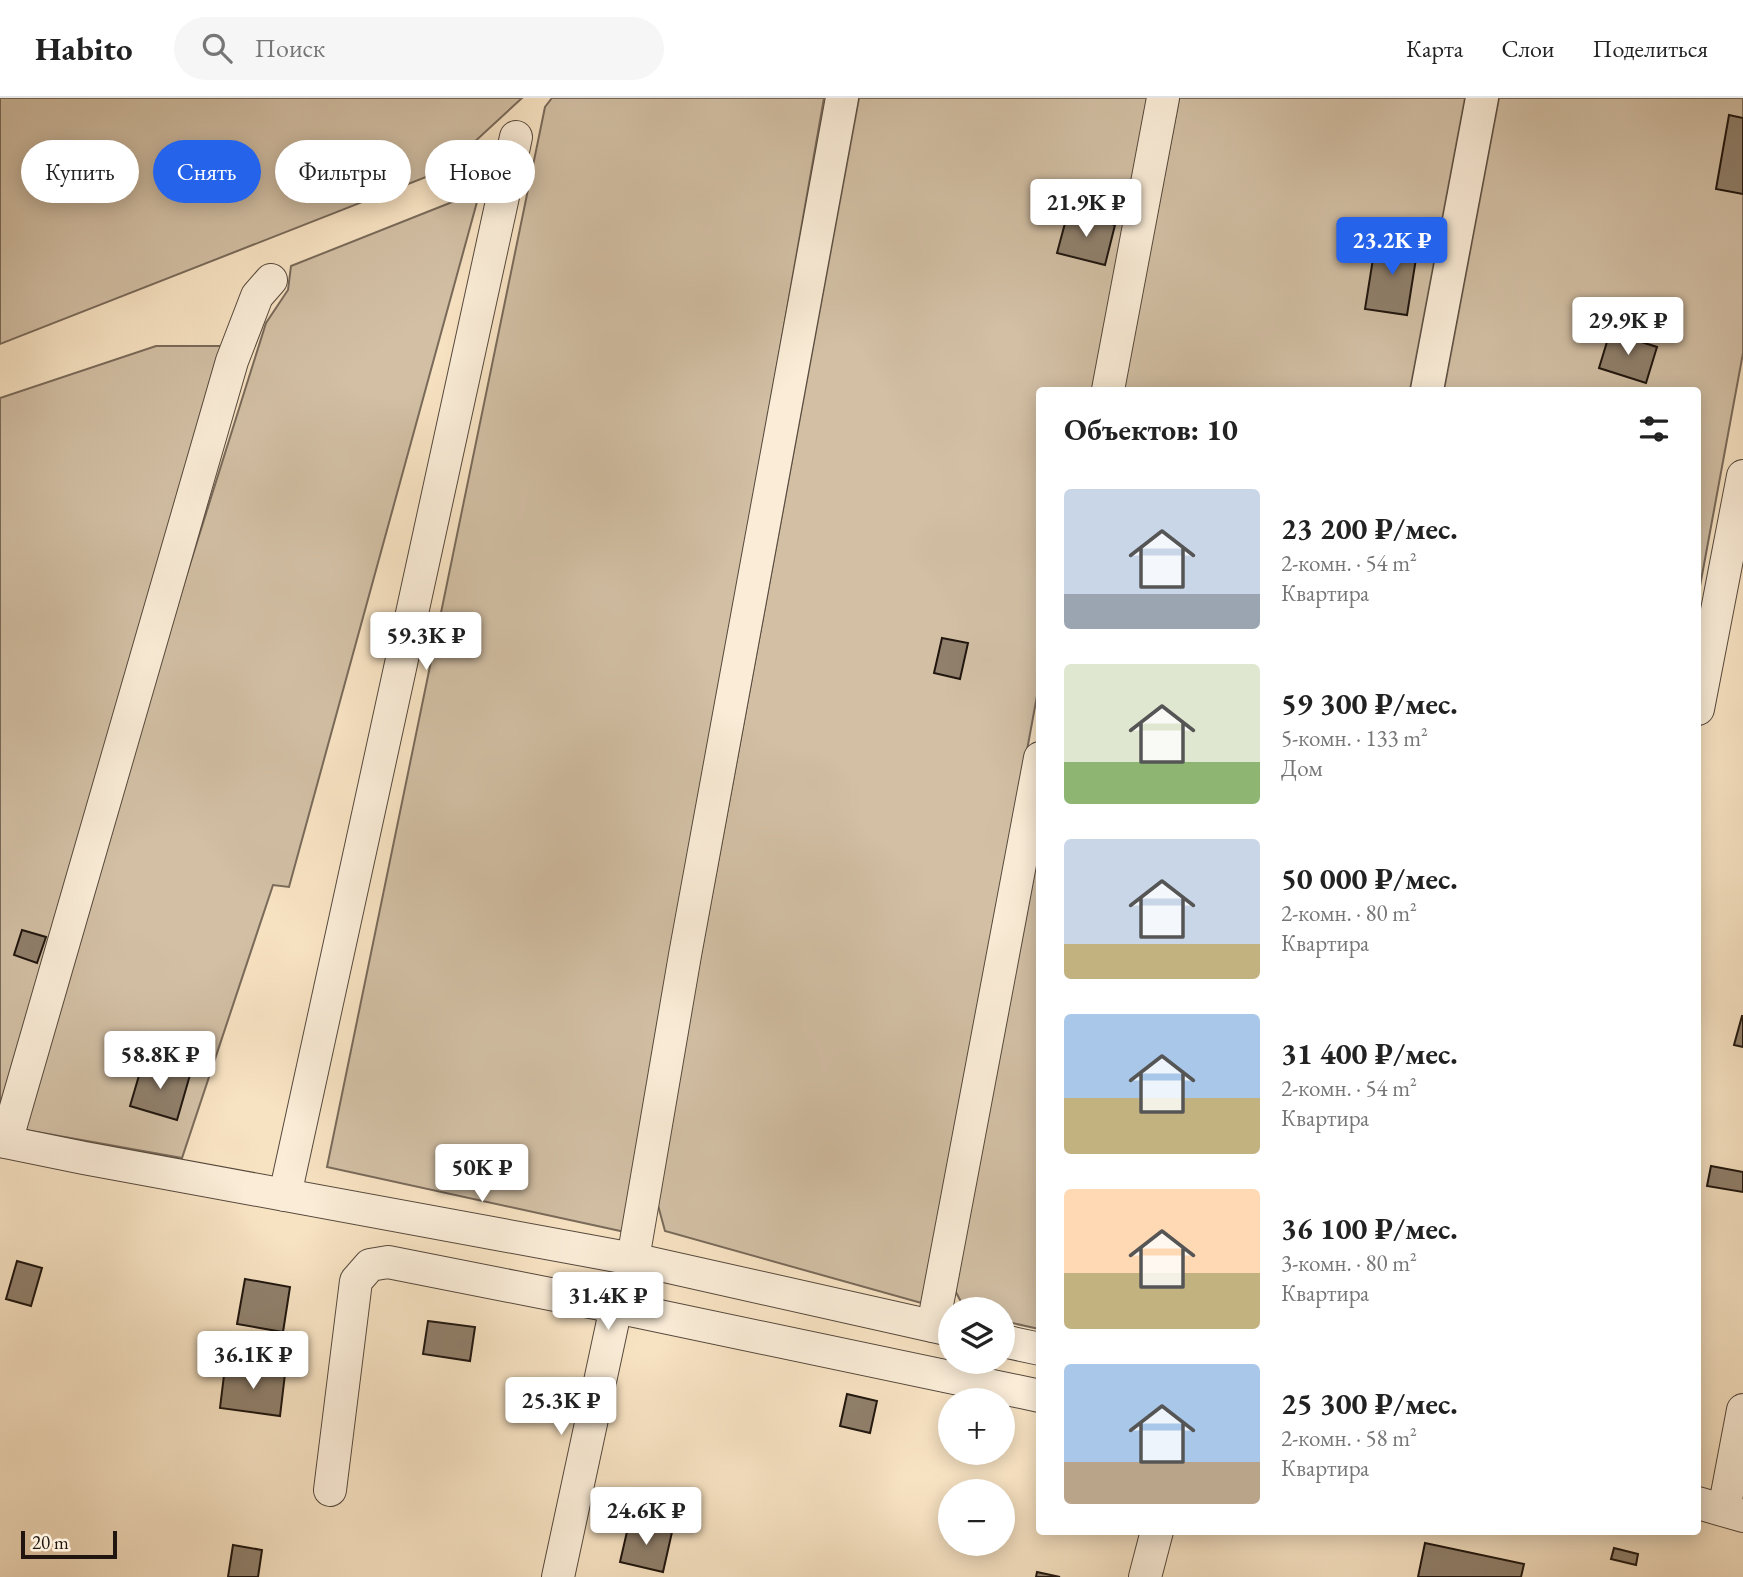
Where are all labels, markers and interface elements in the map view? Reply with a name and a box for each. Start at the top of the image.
search box [174,17,664,80]
text: Habito [35,27,132,70]
icon: search [198,29,236,67]
text: Поиск [254,31,325,65]
text: Карта [1406,33,1463,64]
text: Слои [1501,33,1555,64]
text: Поделиться [1593,33,1708,64]
chip: Купить [21,140,139,203]
chip: Снять [153,140,261,203]
chip: Фильтры [275,140,411,203]
chip: Новое [425,140,535,203]
pin: 21.9K ₽ [1021,180,1151,239]
text: 21.9K ₽ [1046,187,1126,217]
pin: 23.2K ₽ [1327,218,1457,277]
text: 23.2K ₽ [1352,225,1432,255]
pin: 29.9K ₽ [1563,298,1693,357]
text: 29.9K ₽ [1588,305,1668,335]
text: Объектов: 10 [1064,410,1238,449]
icon: filters [1635,410,1673,448]
text: 23 200 ₽/мес. [1281,509,1458,548]
icon: home [1120,517,1204,601]
text: 2-комн. · 54 m² [1281,548,1417,578]
text: Квартира [1281,578,1369,608]
pin: 59.3K ₽ [361,612,491,672]
text: 59.3K ₽ [386,620,466,650]
text: 59 300 ₽/мес. [1281,684,1458,723]
icon: home [1120,692,1204,776]
text: 5-комн. · 133 m² [1281,723,1428,753]
text: Дом [1281,753,1323,783]
text: 50 000 ₽/мес. [1281,859,1458,898]
icon: home [1120,867,1204,951]
text: 2-комн. · 80 m² [1281,898,1417,928]
text: Квартира [1281,928,1369,958]
pin: 58.8K ₽ [95,1032,225,1091]
text: 31 400 ₽/мес. [1281,1034,1458,1073]
text: 58.8K ₽ [120,1039,200,1069]
icon: home [1120,1042,1204,1126]
text: 2-комн. · 54 m² [1281,1073,1417,1103]
text: Квартира [1281,1103,1369,1133]
pin: 50K ₽ [433,1144,531,1204]
text: 50K ₽ [451,1152,513,1182]
text: 36 100 ₽/мес. [1281,1209,1458,1248]
icon: home [1120,1217,1204,1301]
text: 3-комн. · 80 m² [1281,1248,1417,1278]
pin: 31.4K ₽ [543,1272,673,1332]
text: Квартира [1281,1278,1369,1308]
text: 31.4K ₽ [568,1280,648,1310]
map controls [938,1297,1015,1556]
button: layers [938,1297,1015,1374]
pin: 36.1K ₽ [188,1332,318,1391]
text: 36.1K ₽ [213,1339,293,1369]
pin: 25.3K ₽ [496,1378,626,1437]
text: 25 300 ₽/мес. [1281,1384,1458,1423]
text: 25.3K ₽ [521,1385,601,1415]
button: + [938,1388,1015,1465]
icon: home [1120,1392,1204,1476]
text: 2-комн. · 58 m² [1281,1423,1417,1453]
text: Квартира [1281,1453,1369,1483]
button: − [938,1479,1015,1556]
pin: 24.6K ₽ [581,1488,711,1547]
text: 24.6K ₽ [606,1495,686,1525]
scale bar [21,1528,117,1560]
text: 20 m [32,1530,69,1555]

